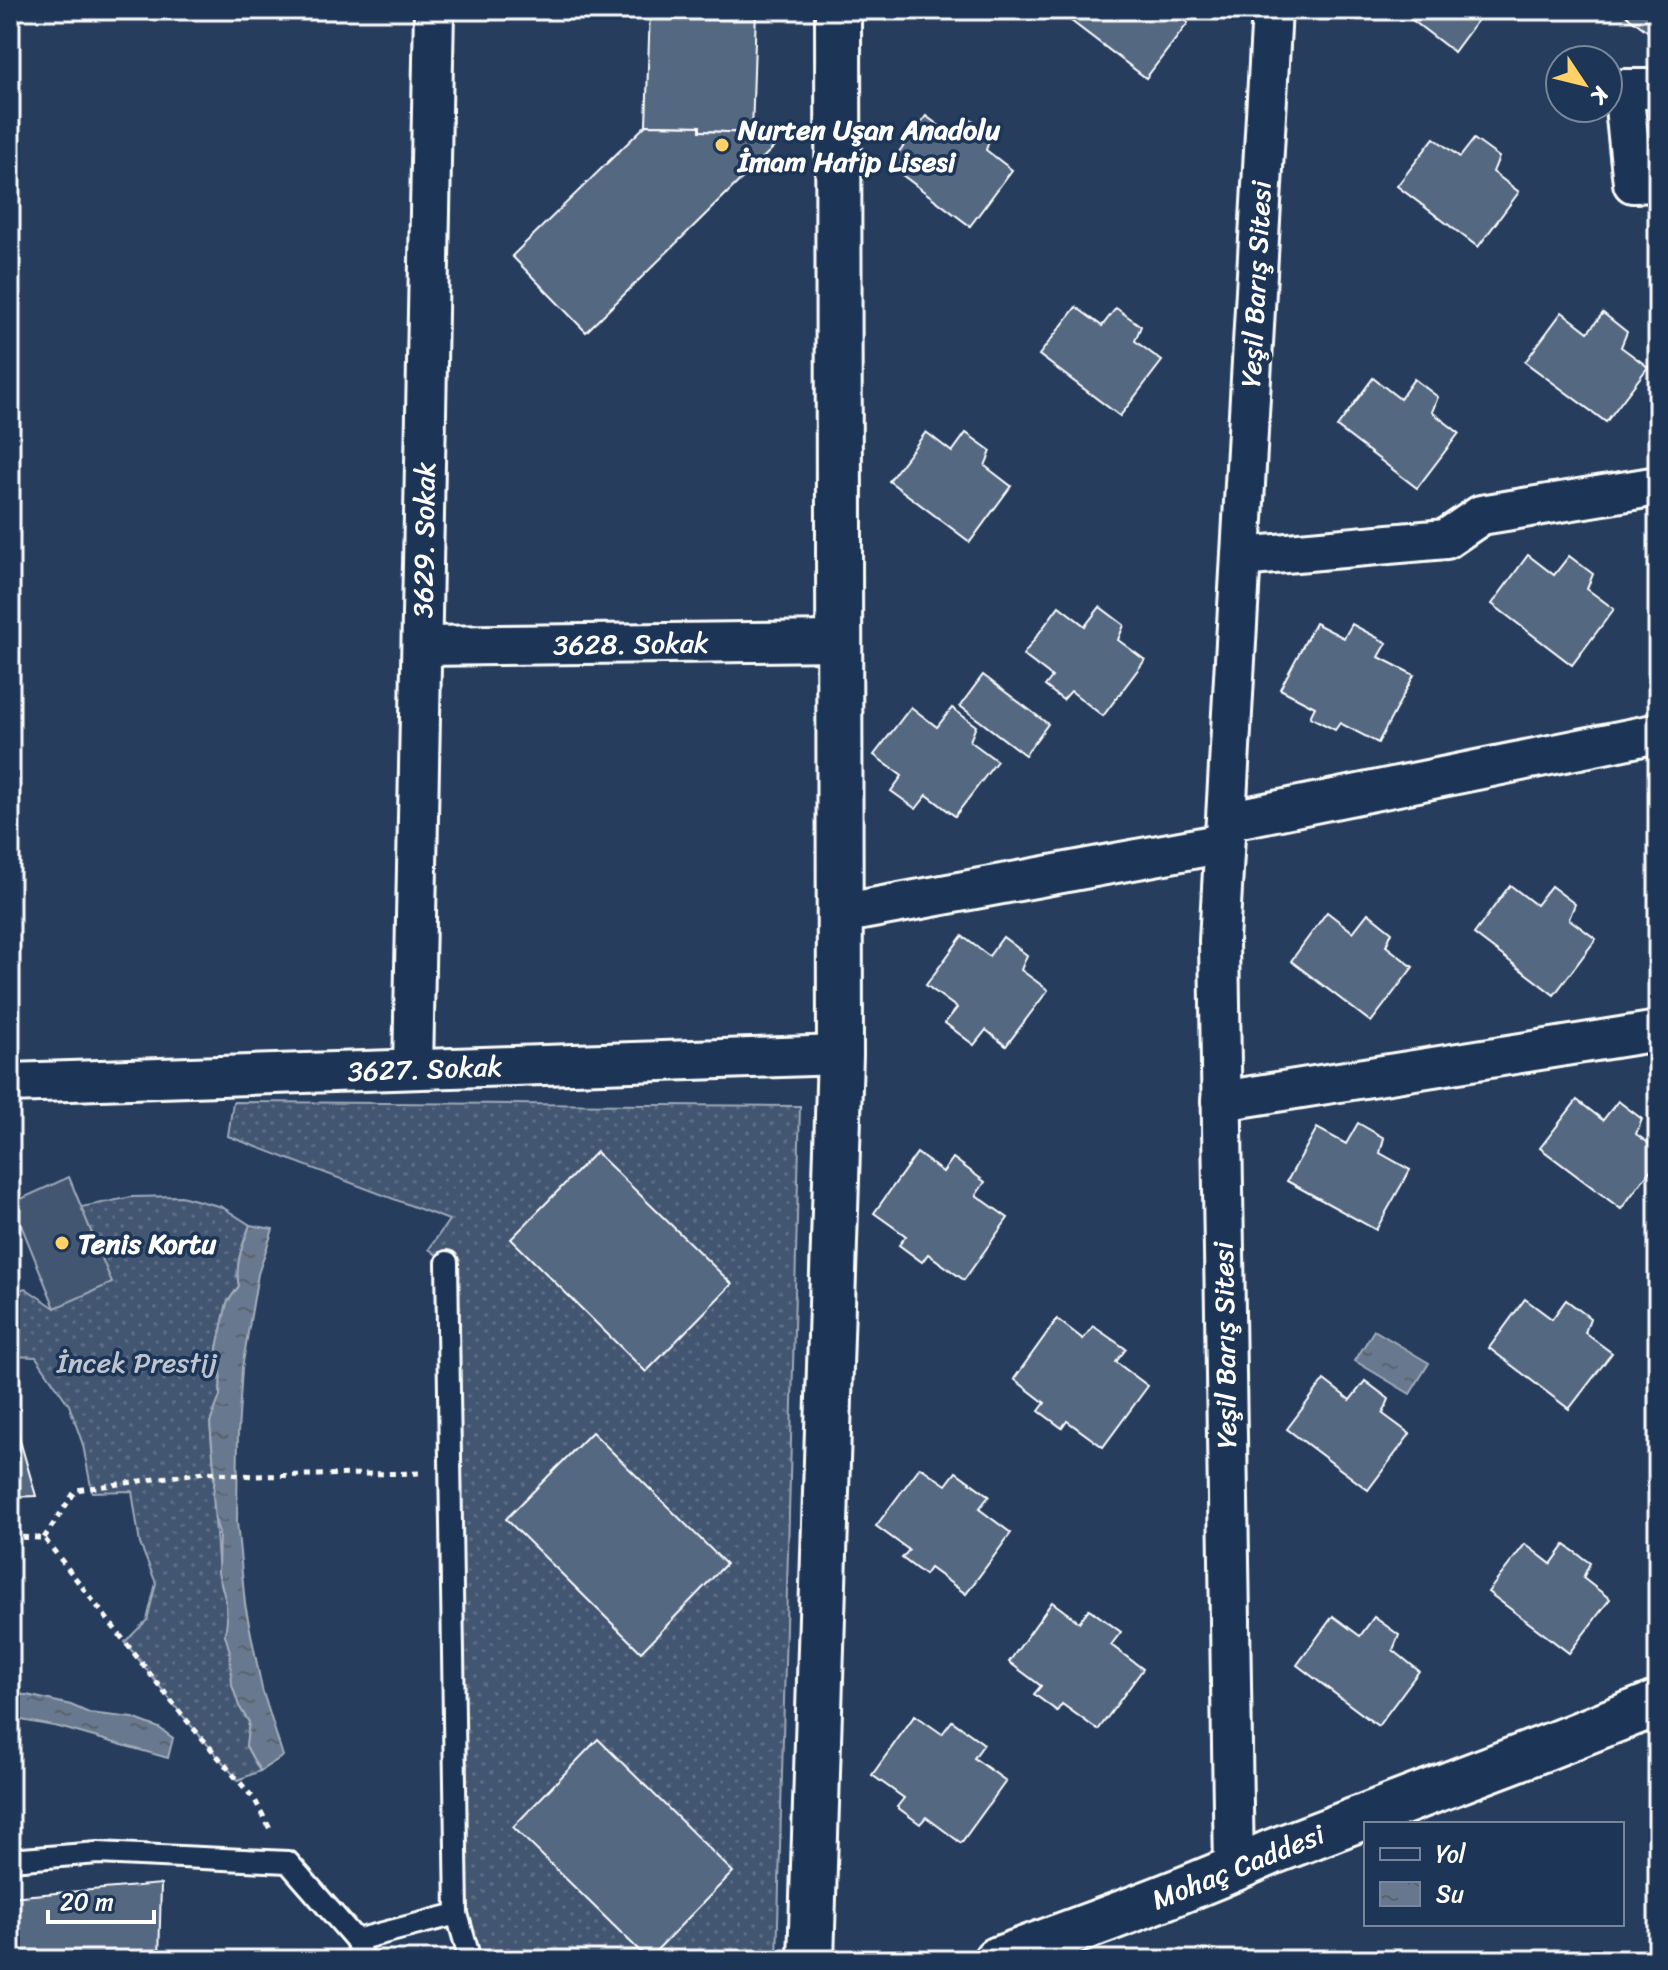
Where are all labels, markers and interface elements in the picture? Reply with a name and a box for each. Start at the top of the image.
north arrow [1544,44,1624,124]
text: K [1579,78,1620,113]
place label: Nurten Uşan Anadolu İmam Hatip Lisesi [736,105,1001,186]
marker: Nurten Uşan Anadolu İmam Hatip Lisesi [713,136,731,154]
street label: Yeşil Barış Sitesi [1226,178,1286,388]
street label: 3629. Sokak [398,461,450,618]
street label: 3628. Sokak [553,618,709,670]
street label: 3627. Sokak [347,1042,503,1096]
place label: Tenis Kortu [78,1219,217,1268]
marker: Tenis Kortu [53,1234,71,1252]
street label: Yeşil Barış Sitesi [1199,1240,1251,1449]
park label: İncek Prestij [56,1338,218,1387]
street label: Mohaç Caddesi [1144,1810,1333,1924]
legend [1364,1822,1624,1926]
text: Yol [1436,1833,1467,1875]
text: Su [1436,1873,1464,1915]
scale bar [48,1874,154,1924]
text: 20 m [60,1881,114,1923]

